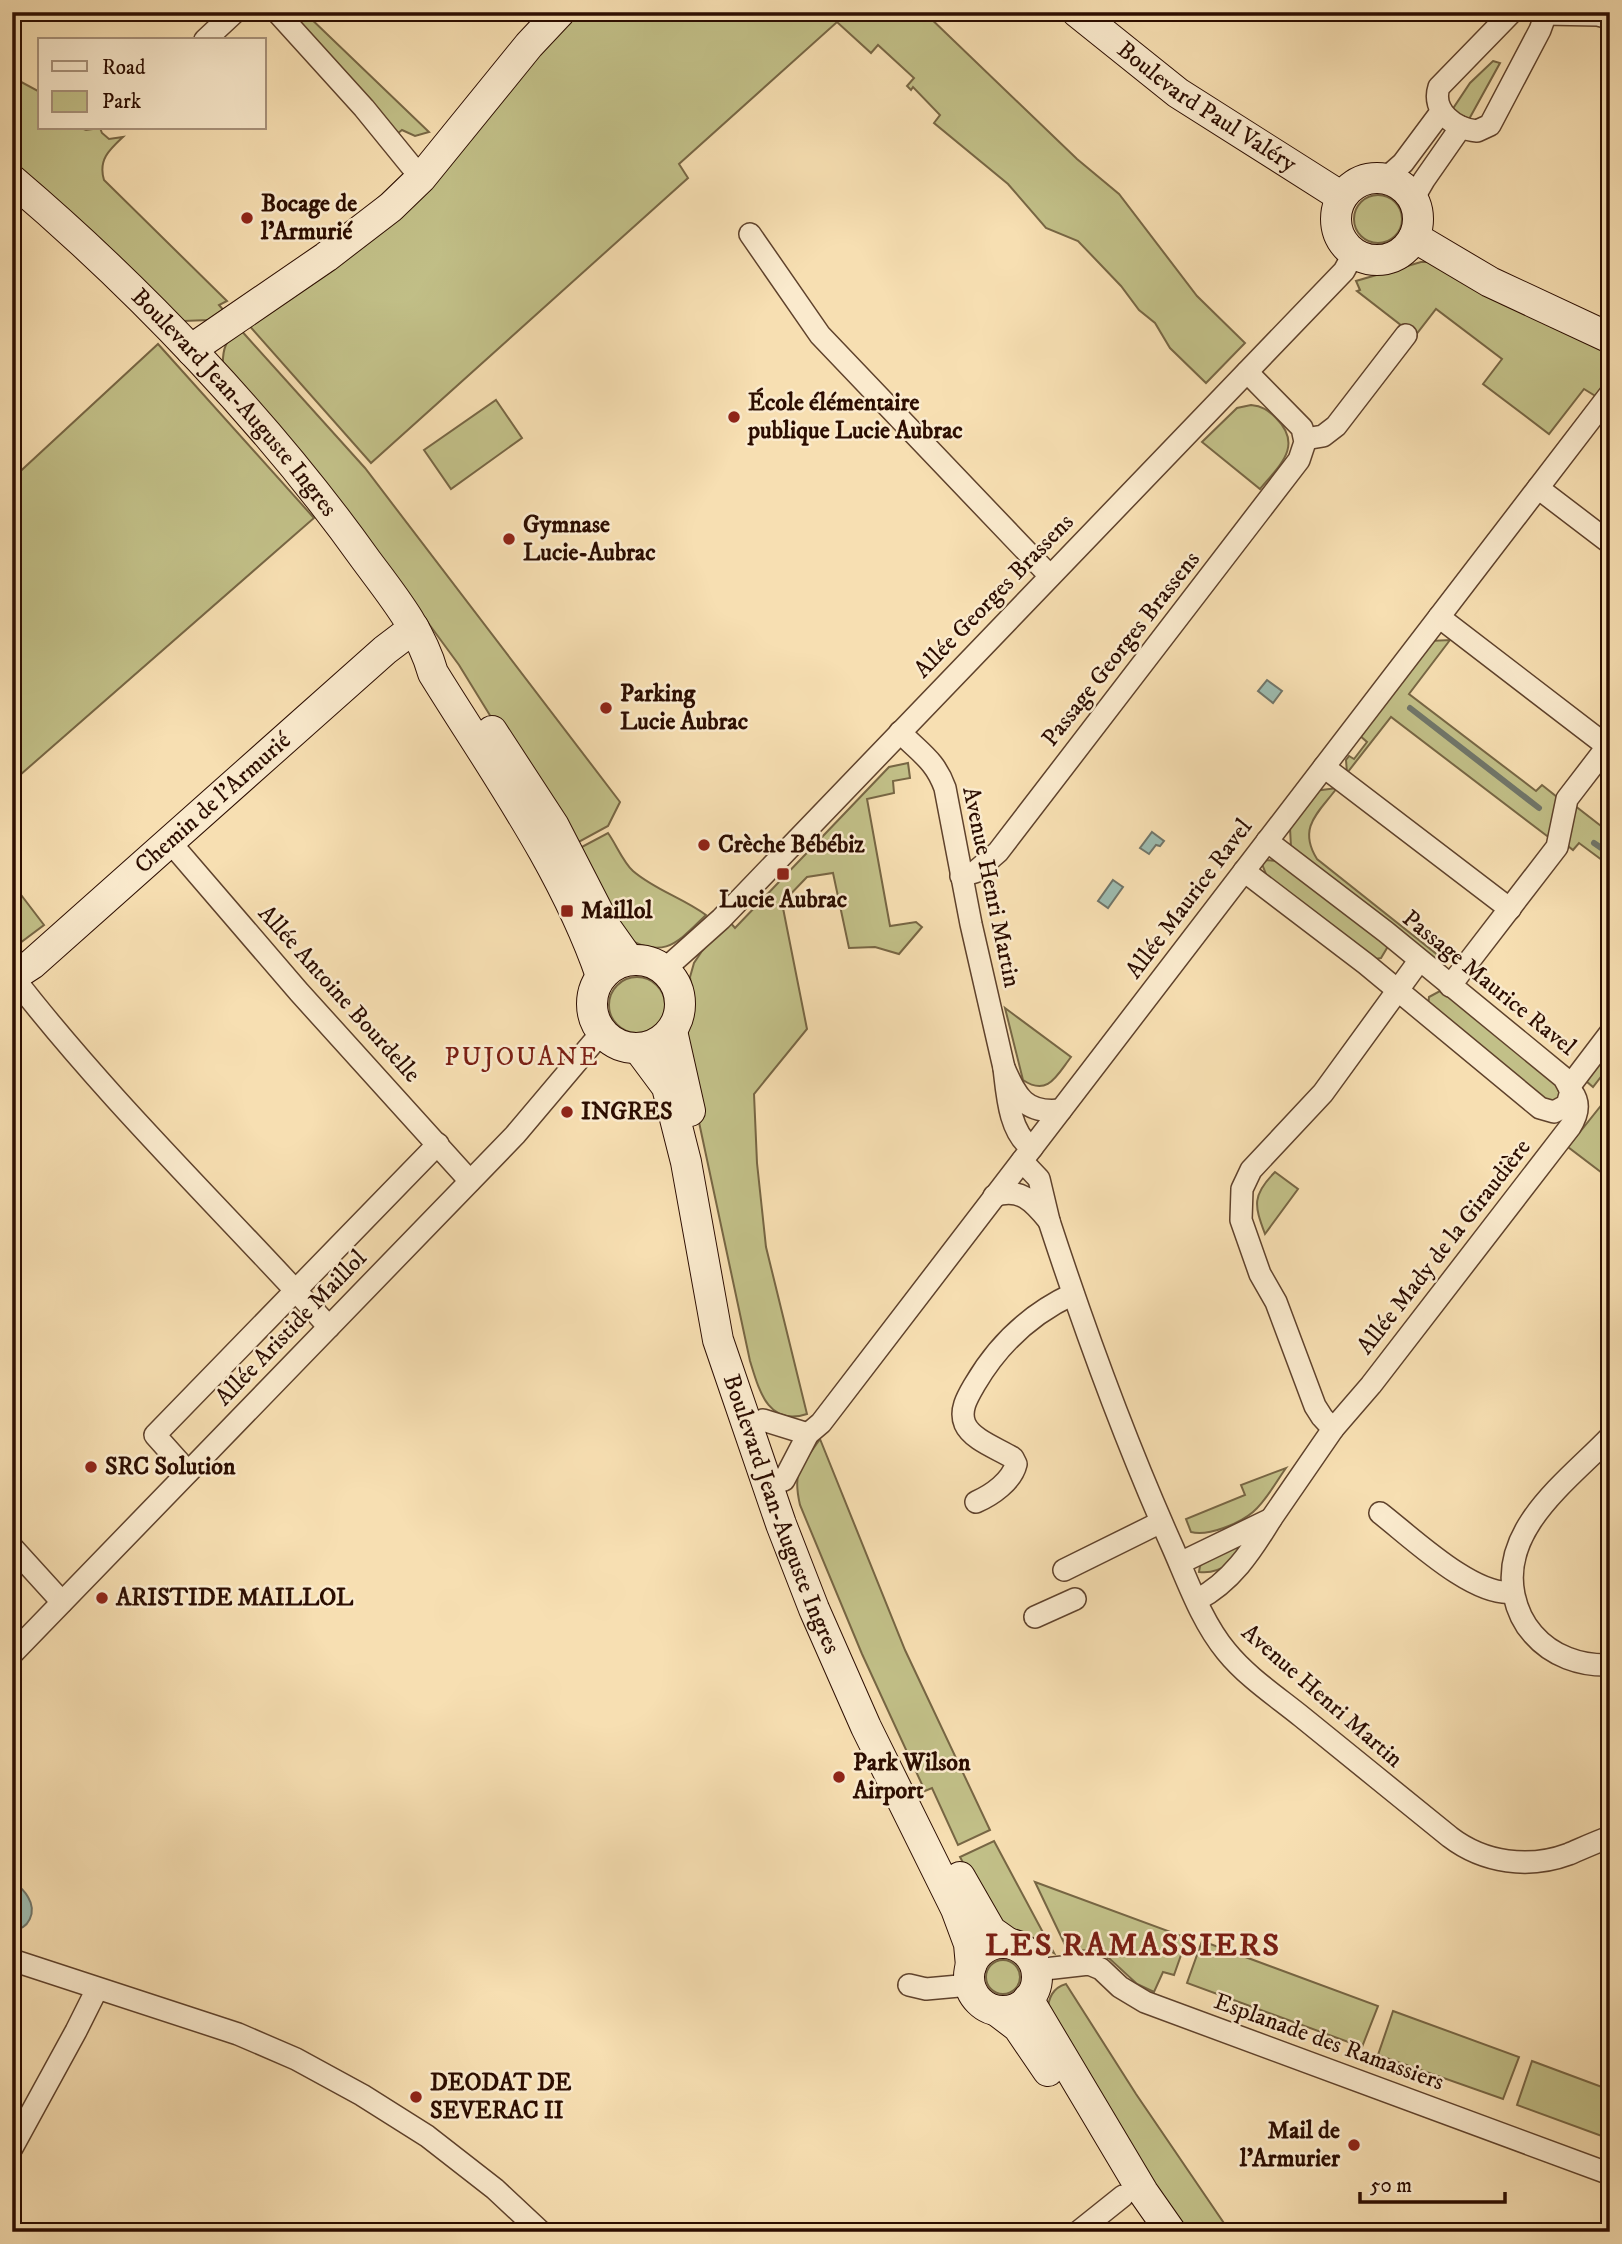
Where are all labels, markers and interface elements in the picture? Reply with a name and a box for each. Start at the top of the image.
street label: Boulevard Paul Valéry [1111,35,1303,180]
legend [38,38,266,130]
text: Road [102,55,146,81]
text: Park [102,89,142,115]
place label: Bocage de l'Armurié [260,189,357,247]
marker: Bocage de l'Armurié [239,210,255,226]
street label: Boulevard Jean-Auguste Ingres [125,282,344,523]
place label: École élémentaire publique Lucie Aubrac [747,387,963,446]
marker: École élémentaire publique Lucie Aubrac [726,409,742,425]
street label: Allée Georges Brassens [908,507,1080,685]
place label: Gymnase Lucie-Aubrac [523,510,656,568]
marker: Gymnase Lucie-Aubrac [501,531,517,547]
street label: Passage Georges Brassens [1035,545,1207,753]
place label: Parking Lucie Aubrac [620,679,749,737]
marker: Parking Lucie Aubrac [598,700,614,716]
street label: Chemin de l'Armurié [129,726,297,880]
street label: Avenue Henri Martin [955,784,1027,991]
street label: Allée Maurice Ravel [1119,812,1259,985]
place label: Crèche Bébébiz [718,830,865,860]
marker: Crèche Bébébiz [696,837,712,853]
marker: Lucie Aubrac [775,866,791,882]
place label: Lucie Aubrac [719,885,848,915]
place label: Maillol [581,896,653,926]
street label: Allée Antoine Bourdelle [251,899,427,1089]
marker: Maillol [559,903,575,919]
street label: Passage Maurice Ravel [1396,904,1583,1063]
district label: PUJOUANE [444,1041,600,1074]
place label: INGRES [581,1097,673,1127]
marker: INGRES [559,1104,575,1120]
street label: Allée Mady de la Giraudière [1350,1133,1538,1361]
street label: Allée Aristide Maillol [209,1243,374,1412]
street label: Boulevard Jean-Auguste Ingres [716,1370,847,1658]
place label: SRC Solution [105,1452,236,1482]
marker: SRC Solution [83,1459,99,1475]
place label: ARISTIDE MAILLOL [115,1583,354,1613]
marker: ARISTIDE MAILLOL [94,1590,110,1606]
street label: Avenue Henri Martin [1235,1618,1409,1775]
place label: Park Wilson Airport [852,1748,971,1806]
marker: Park Wilson Airport [831,1769,847,1785]
district label: LES RAMASSIERS [985,1926,1281,1966]
street label: Esplanade des Ramassiers [1210,1986,1448,2098]
place label: DEODAT DE SEVERAC II [430,2068,572,2126]
marker: DEODAT DE SEVERAC II [408,2089,424,2105]
place label: Mail de l'Armurier [1239,2116,1341,2174]
marker: Mail de l'Armurier [1346,2137,1362,2153]
scale bar [1360,2160,1505,2204]
text: 50 m [1370,2173,1412,2199]

